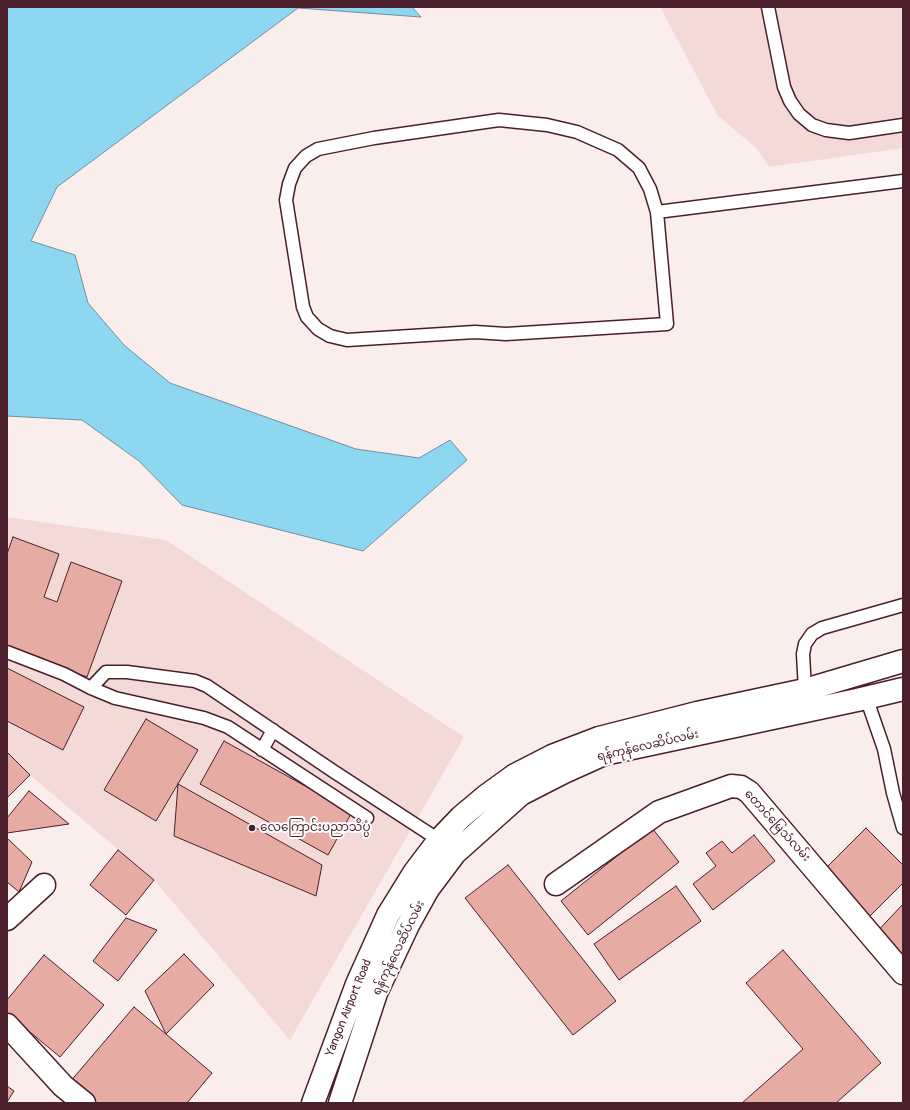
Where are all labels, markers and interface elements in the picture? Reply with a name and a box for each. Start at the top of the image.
street label: ရန်ကုန်လေဆိပ်လမ်း [596,727,700,765]
street label: တောင်မြေသံလမ်း [741,787,813,865]
place label: လေကြောင်းပညာသိပ္ပံ [260,821,371,835]
marker: လေကြောင်းပညာသိပ္ပံ [247,823,257,833]
street label: ရန်ကုန်လေဆိပ်လမ်း [370,898,428,998]
street label: Yangon Airport Road [323,957,375,1059]

